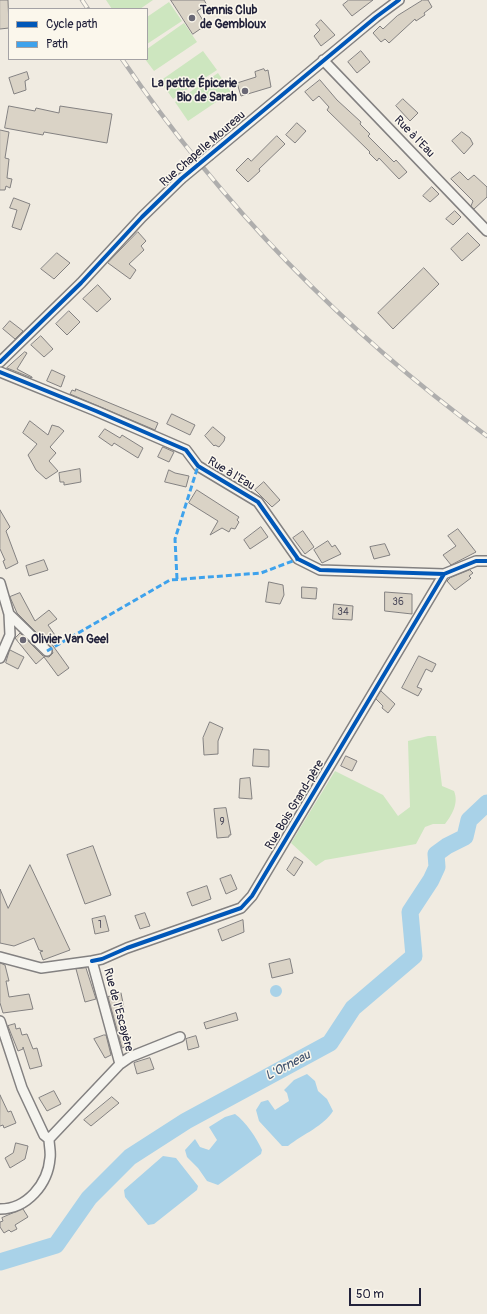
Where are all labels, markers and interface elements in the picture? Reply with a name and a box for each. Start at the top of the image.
place label: Tennis Club de Gembloux [200,4,266,32]
legend [8,8,148,60]
marker: Tennis Club de Gembloux [187,13,197,23]
text: Cycle path [46,17,97,32]
text: Path [46,37,68,52]
place label: La petite Épicerie Bio de Sarah [151,77,237,105]
marker: La petite Épicerie Bio de Sarah [240,86,250,96]
street label: Rue Chapelle Moureau [157,108,249,190]
street label: Rue à l'Eau [391,113,437,161]
street label: Rue à l'Eau [205,454,257,494]
house number: 36 [392,596,404,608]
house number: 34 [337,606,349,618]
place label: Olivier Van Geel [31,633,109,647]
marker: Olivier Van Geel [18,635,28,645]
street label: Rue Bois Grand-père [263,758,327,852]
house number: 9 [219,816,225,828]
house number: 1 [98,919,102,931]
street label: Rue de l'Escayère [100,967,136,1053]
water label: L'Orneau [263,1048,313,1084]
scale bar [351,1280,423,1306]
text: 50 m [356,1287,384,1302]

